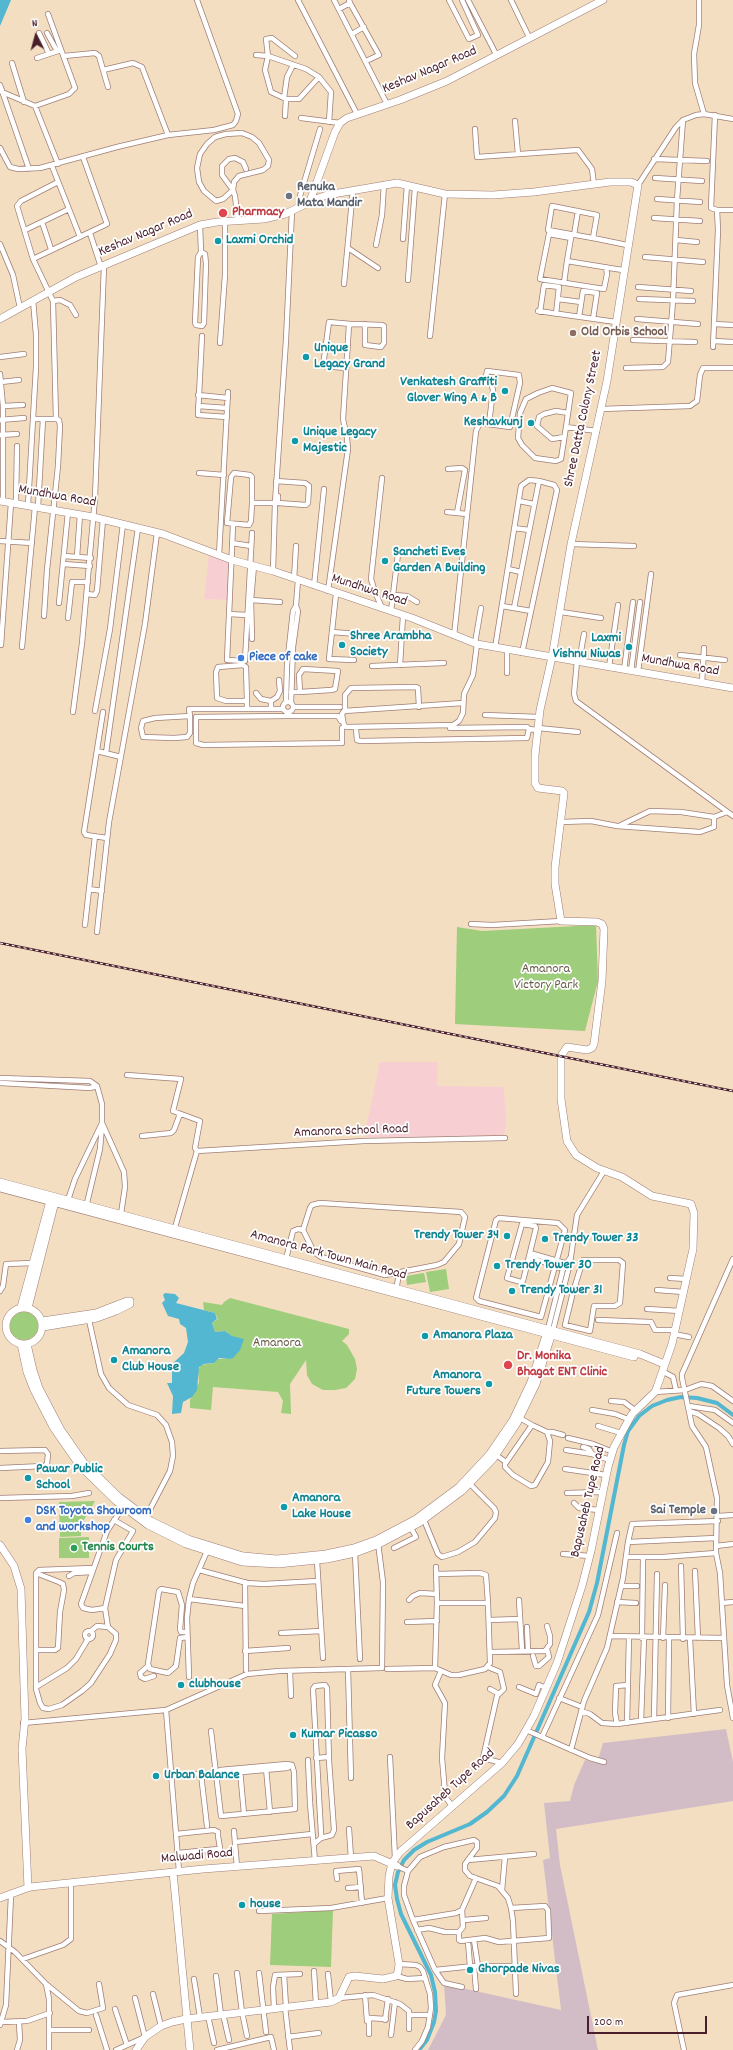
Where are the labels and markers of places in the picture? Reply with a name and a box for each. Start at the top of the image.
place label: Renuka Mata Mandir [297,180,362,212]
marker: Renuka Mata Mandir [284,191,294,201]
place label: Pharmacy [232,205,284,221]
marker: Pharmacy [217,207,229,219]
place label: Laxmi Orchid [226,233,293,249]
marker: Laxmi Orchid [213,236,223,246]
place label: Old Orbis School [581,325,667,341]
marker: Old Orbis School [568,328,578,338]
place label: Unique Legacy Grand [314,341,385,374]
marker: Unique Legacy Grand [301,352,311,362]
place label: Venkatesh Graffiti Glover Wing A & B [400,375,497,408]
marker: Venkatesh Graffiti Glover Wing A & B [500,386,510,396]
place label: Keshavkunj [464,415,523,431]
marker: Keshavkunj [526,418,536,428]
place label: Unique Legacy Majestic [303,425,376,458]
marker: Unique Legacy Majestic [290,436,300,446]
place label: Sancheti Eves Garden A Building [393,545,485,578]
marker: Sancheti Eves Garden A Building [380,556,390,566]
place label: Shree Arambha Society [350,629,431,662]
place label: Laxmi Vishnu Niwas [553,631,621,664]
marker: Shree Arambha Society [337,640,347,650]
marker: Laxmi Vishnu Niwas [624,642,634,652]
place label: Piece of cake [249,650,318,666]
marker: Piece of cake [236,653,246,663]
place label: Trendy Tower 34 [414,1228,499,1244]
marker: Trendy Tower 34 [502,1231,512,1241]
place label: Trendy Tower 33 [553,1231,638,1247]
marker: Trendy Tower 33 [540,1234,550,1244]
place label: Trendy Tower 30 [505,1258,592,1274]
marker: Trendy Tower 30 [492,1261,502,1271]
place label: Trendy Tower 31 [520,1283,602,1299]
marker: Trendy Tower 31 [507,1286,517,1296]
place label: Amanora Plaza [433,1328,513,1344]
marker: Amanora Plaza [420,1331,430,1341]
place label: Amanora Club House [122,1344,179,1376]
place label: Dr. Monika Bhagat ENT Clinic [517,1349,607,1382]
marker: Amanora Club House [109,1355,119,1365]
marker: Dr. Monika Bhagat ENT Clinic [502,1359,514,1371]
place label: Amanora Future Towers [406,1368,481,1400]
marker: Amanora Future Towers [484,1379,494,1389]
place label: Pawar Public School [36,1462,103,1494]
marker: Pawar Public School [23,1473,33,1483]
place label: Amanora Lake House [292,1491,351,1524]
marker: Amanora Lake House [279,1502,289,1512]
place label: Sai Temple [650,1503,706,1519]
place label: DSK Toyota Showroom and workshop [36,1504,152,1536]
marker: Sai Temple [709,1506,719,1516]
marker: DSK Toyota Showroom and workshop [23,1515,33,1525]
place label: Tennis Courts [82,1540,154,1556]
marker: Tennis Courts [69,1543,79,1553]
place label: clubhouse [189,1677,241,1693]
marker: clubhouse [176,1680,186,1690]
place label: Kumar Picasso [301,1727,377,1743]
marker: Kumar Picasso [288,1730,298,1740]
place label: Urban Balance [164,1768,240,1784]
marker: Urban Balance [151,1771,161,1781]
place label: house [250,1897,281,1913]
marker: house [237,1900,247,1910]
place label: Ghorpade Nivas [478,1962,560,1978]
marker: Ghorpade Nivas [465,1965,475,1975]

